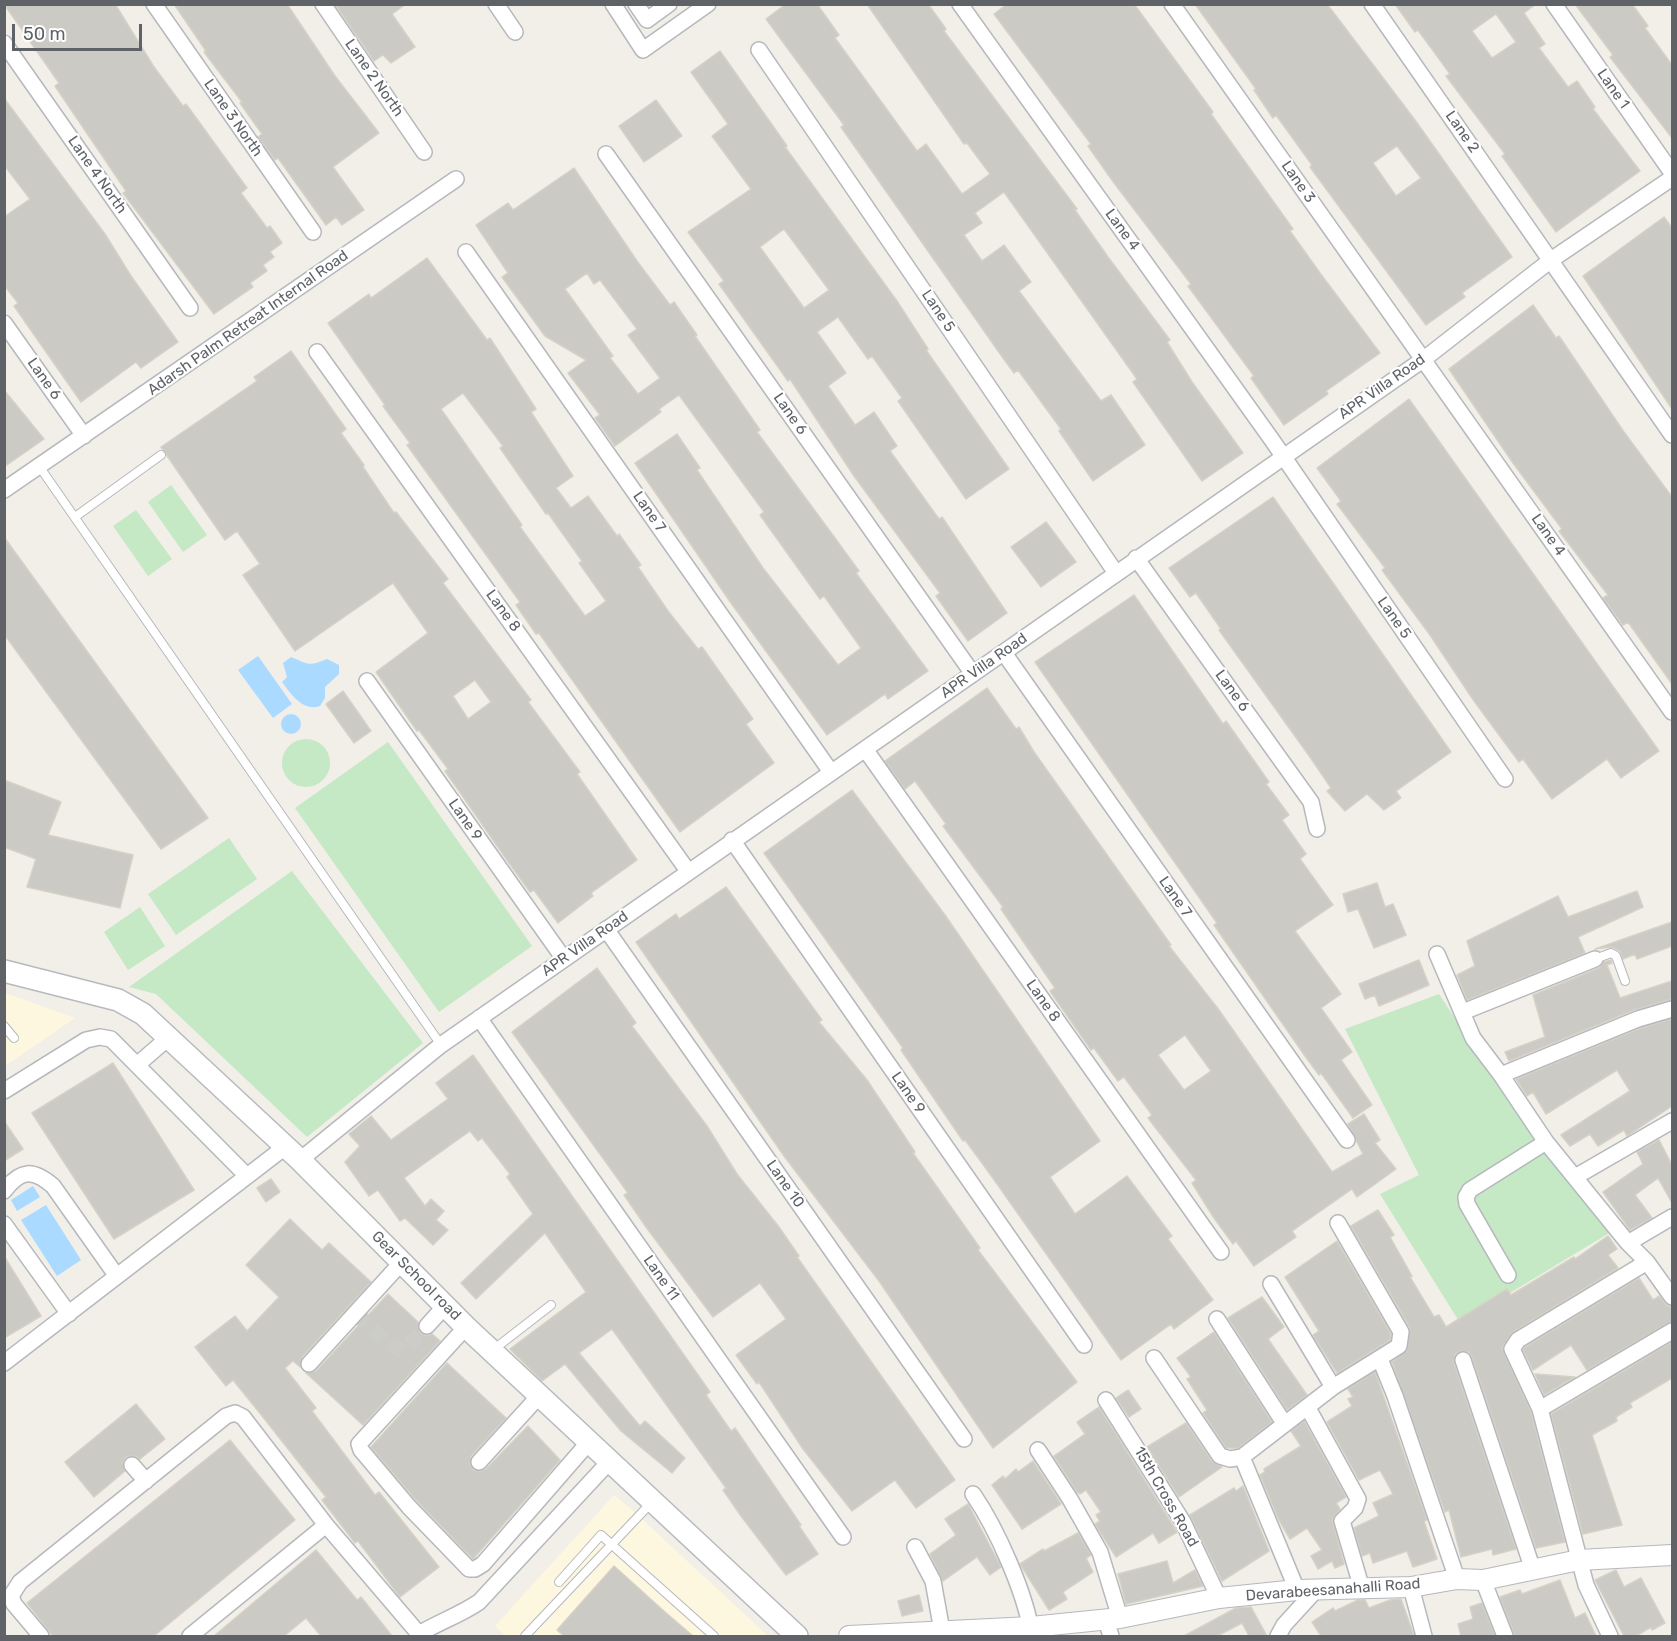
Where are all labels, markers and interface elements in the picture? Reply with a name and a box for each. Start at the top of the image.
scale bar [15,12,146,50]
text: 50 m [23,23,66,45]
street label: Lane 2 North [341,36,407,120]
street label: Lane 1 [1593,66,1633,112]
street label: Lane 3 North [200,76,266,160]
street label: Lane 2 [1441,108,1483,156]
street label: Lane 4 North [64,133,130,217]
street label: Lane 3 [1277,158,1319,206]
street label: Lane 4 [1101,206,1143,254]
street label: Adarsh Palm Retreat Internal Road [144,247,352,399]
street label: Lane 5 [917,287,959,335]
street label: APR Villa Road [1335,351,1429,423]
street label: Lane 6 [23,355,65,403]
street label: Lane 6 [769,390,811,438]
street label: Lane 7 [629,488,669,536]
street label: Lane 4 [1527,511,1569,559]
street label: Lane 8 [482,587,524,635]
street label: Lane 5 [1373,594,1415,642]
street label: APR Villa Road [937,630,1031,702]
street label: Lane 6 [1211,667,1253,715]
street label: Lane 9 [444,796,486,844]
street label: Lane 7 [1155,873,1195,921]
street label: APR Villa Road [538,908,632,980]
street label: Lane 8 [1022,976,1064,1026]
street label: Lane 9 [887,1069,929,1117]
street label: Lane 10 [762,1157,808,1211]
street label: Gear School road [368,1228,464,1324]
street label: Lane 11 [639,1252,683,1304]
street label: 15th Cross Road [1130,1444,1202,1550]
street label: Devarabeesanahalli Road [1245,1575,1421,1605]

